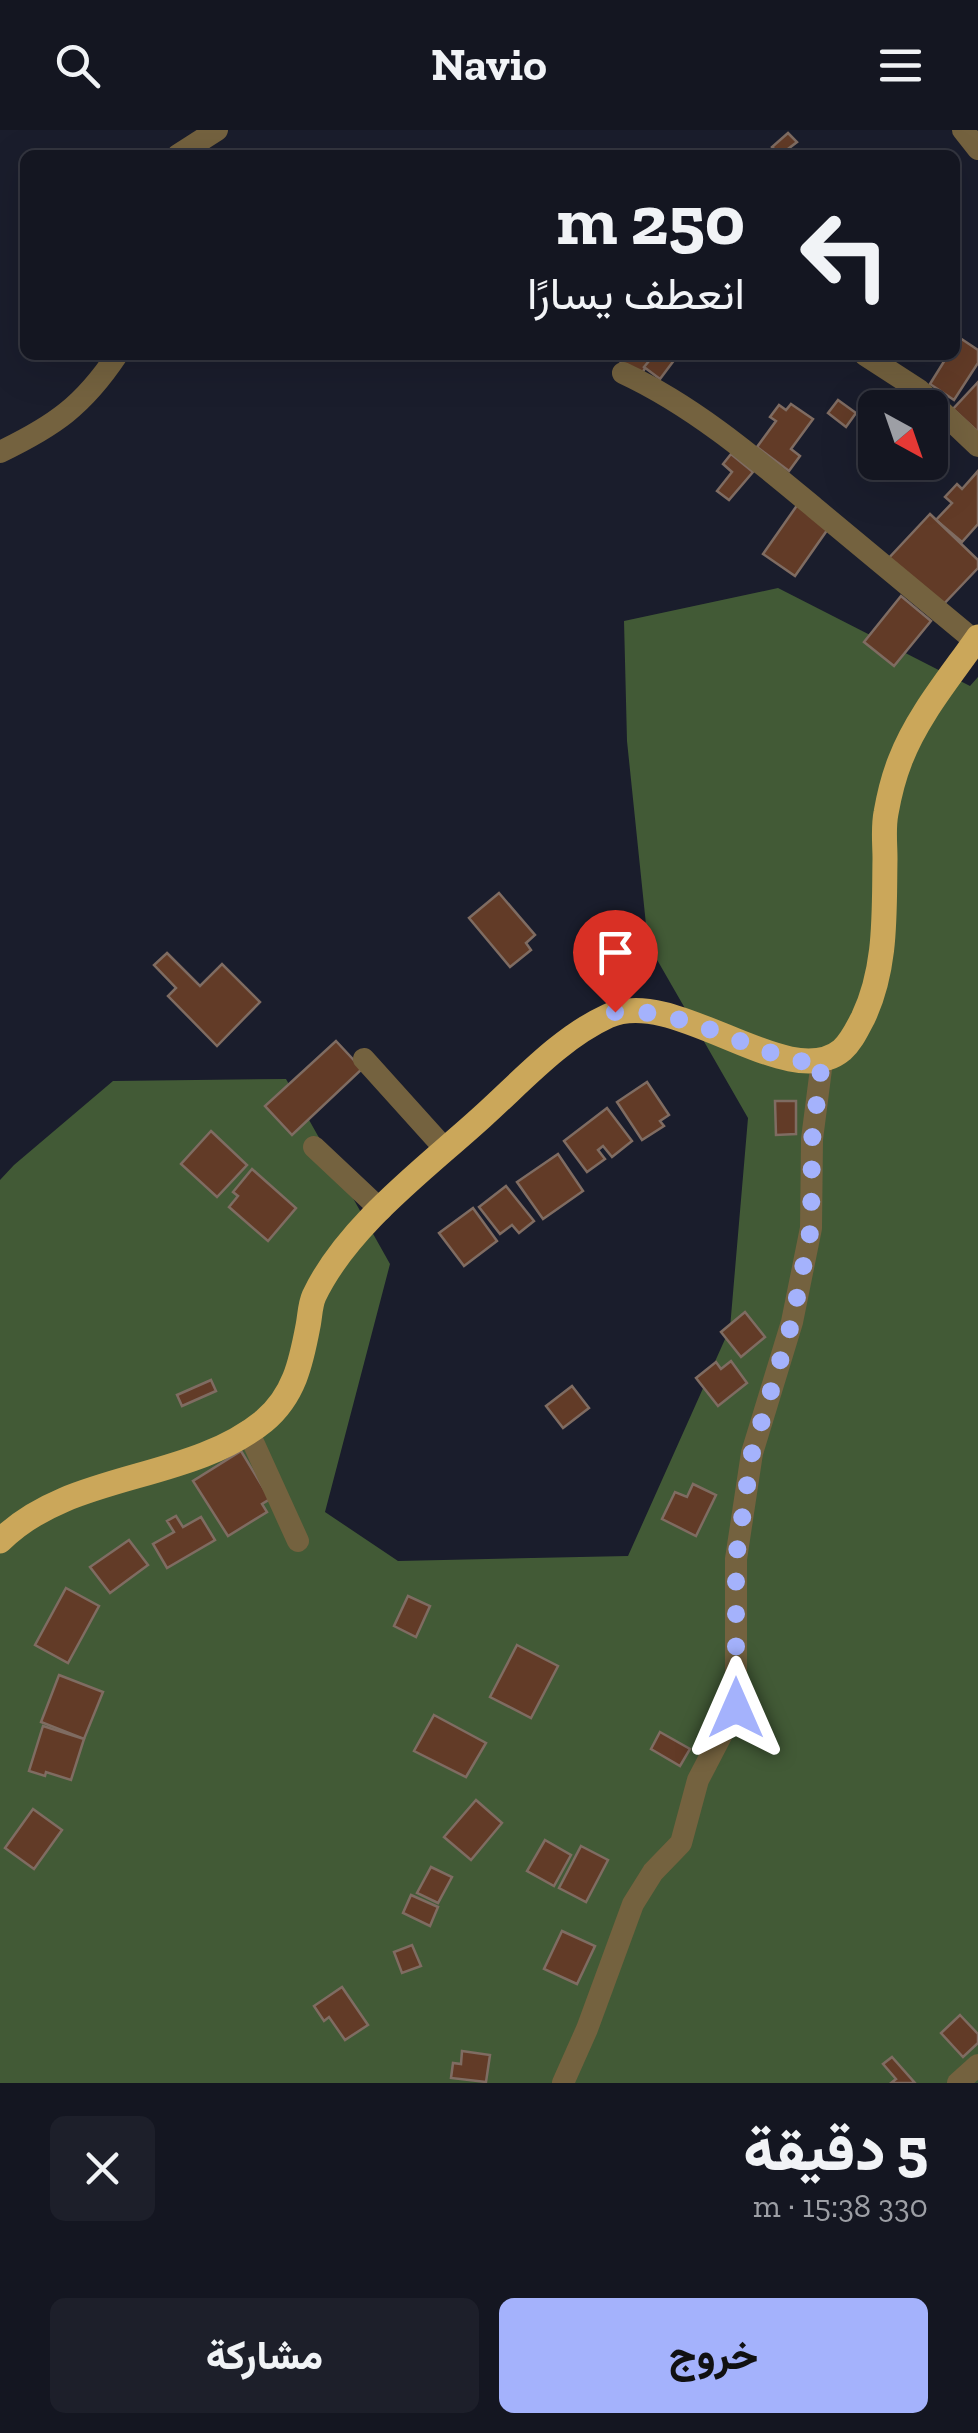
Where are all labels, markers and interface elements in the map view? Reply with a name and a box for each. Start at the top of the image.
icon: search [50,38,105,93]
text: Navio [431,38,547,92]
icon: menu [873,38,928,93]
text: 250 m [556,178,745,262]
icon: left [780,190,910,320]
text: انعطف يسارًا [527,267,745,321]
north arrow [858,390,948,480]
map controls [858,390,948,480]
pin [573,910,658,1013]
icon: arrive [588,925,643,980]
position arrow [684,1656,788,1760]
text: 5 دقيقة [743,2113,928,2185]
button: close [50,2116,155,2221]
text: 330 m · 15:38 [753,2187,928,2225]
button: مشاركة [50,2298,479,2413]
button: خروج [499,2298,928,2413]

